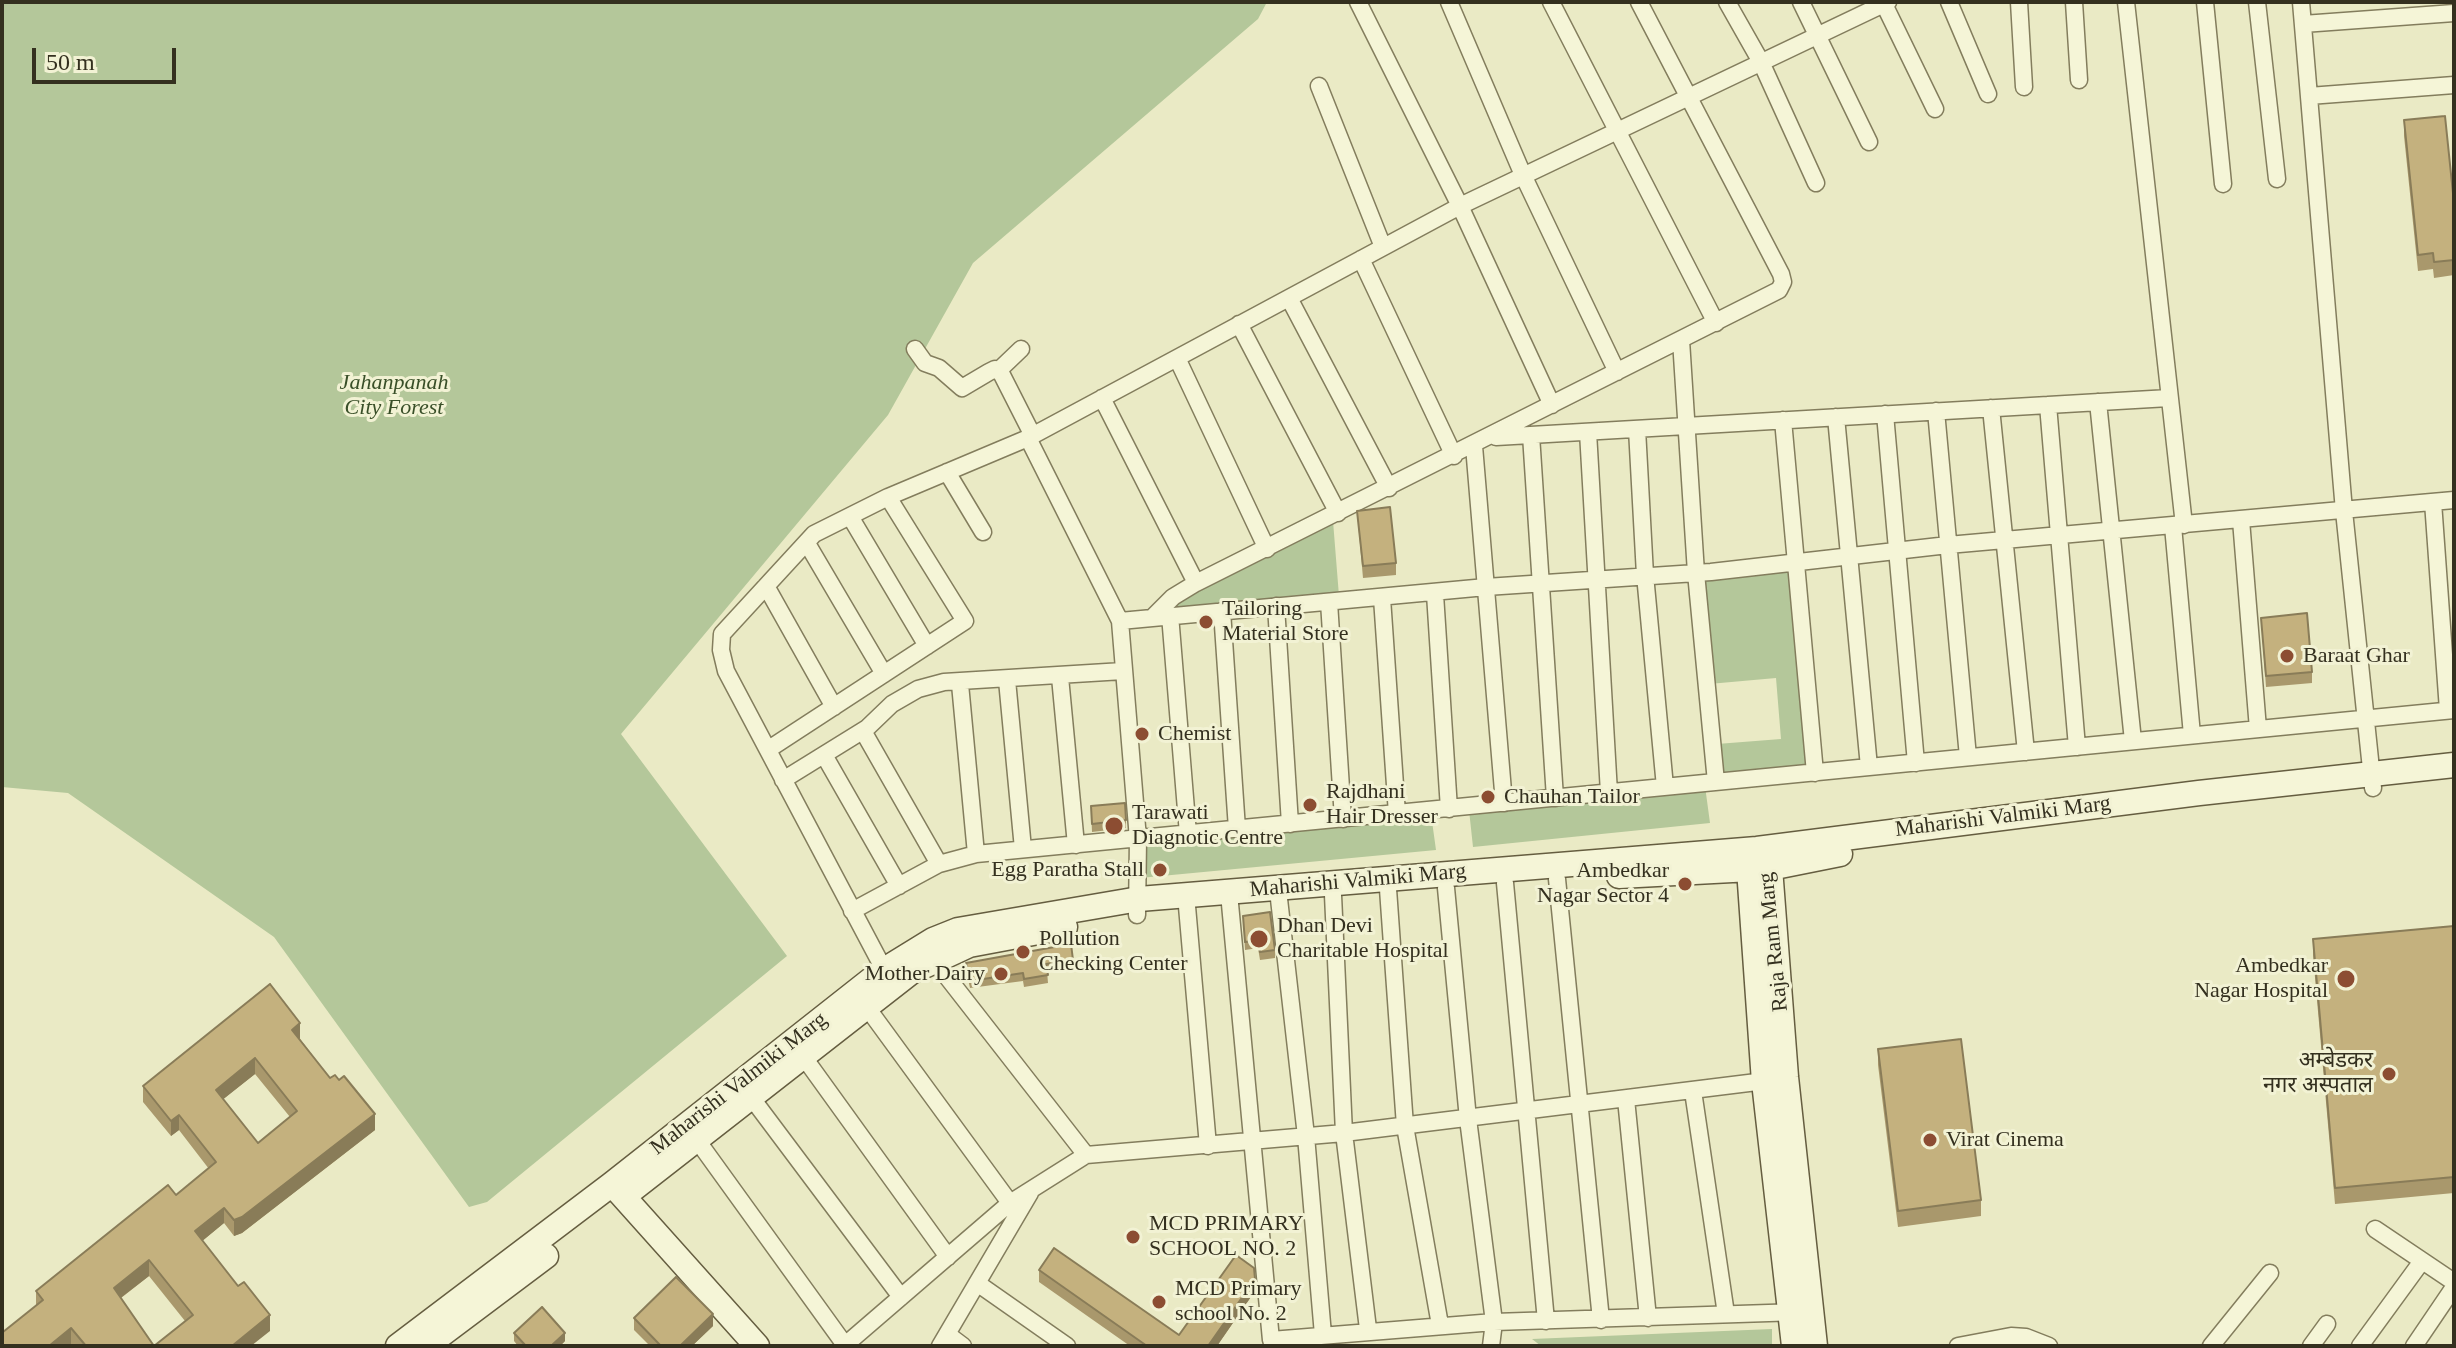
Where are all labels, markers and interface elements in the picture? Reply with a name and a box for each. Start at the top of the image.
scale bar [36,32,180,82]
text: 50 m [46,49,95,75]
park label: Jahanpanah City Forest [340,370,448,422]
place label: Tailoring Material Store [1222,596,1348,648]
marker: Tailoring Material Store [1197,613,1215,631]
place label: Baraat Ghar [2303,643,2410,669]
marker: Baraat Ghar [2278,647,2296,665]
place label: Chemist [1158,721,1231,747]
marker: Chemist [1133,725,1151,743]
place label: Rajdhani Hair Dresser [1326,779,1438,830]
place label: Chauhan Tailor [1504,784,1640,810]
marker: Chauhan Tailor [1479,788,1497,806]
street label: Maharishi Valmiki Marg [1894,791,2112,843]
marker: Rajdhani Hair Dresser [1301,796,1319,814]
place label: Tarawati Diagnotic Centre [1132,800,1283,852]
marker: Tarawati Diagnotic Centre [1103,815,1125,837]
place label: Egg Paratha Stall [991,857,1144,883]
street label: Maharishi Valmiki Marg [1249,858,1467,904]
place label: Ambedkar Nagar Sector 4 [1537,858,1669,910]
marker: Egg Paratha Stall [1151,861,1169,879]
street label: Raja Ram Marg [1754,871,1794,1013]
marker: Ambedkar Nagar Sector 4 [1676,875,1694,893]
place label: Dhan Devi Charitable Hospital [1277,913,1449,964]
place label: Pollution Checking Center [1039,926,1187,978]
marker: Dhan Devi Charitable Hospital [1248,928,1270,950]
marker: Pollution Checking Center [1014,943,1032,961]
place label: Ambedkar Nagar Hospital [2194,953,2328,1004]
place label: Mother Dairy [865,961,985,987]
marker: Mother Dairy [992,965,1010,983]
marker: Ambedkar Nagar Hospital [2335,968,2357,990]
street label: Maharishi Valmiki Marg [645,1007,833,1161]
place label: अम्बेडकर नगर अस्पताल [2263,1048,2373,1100]
marker: अम्बेडकर नगर अस्पताल [2380,1065,2398,1083]
place label: Virat Cinema [1946,1127,2064,1153]
marker: Virat Cinema [1921,1131,1939,1149]
place label: MCD PRIMARY SCHOOL NO. 2 [1149,1211,1304,1262]
marker: MCD PRIMARY SCHOOL NO. 2 [1124,1228,1142,1246]
place label: MCD Primary school No. 2 [1175,1276,1302,1328]
marker: MCD Primary school No. 2 [1150,1293,1168,1311]

